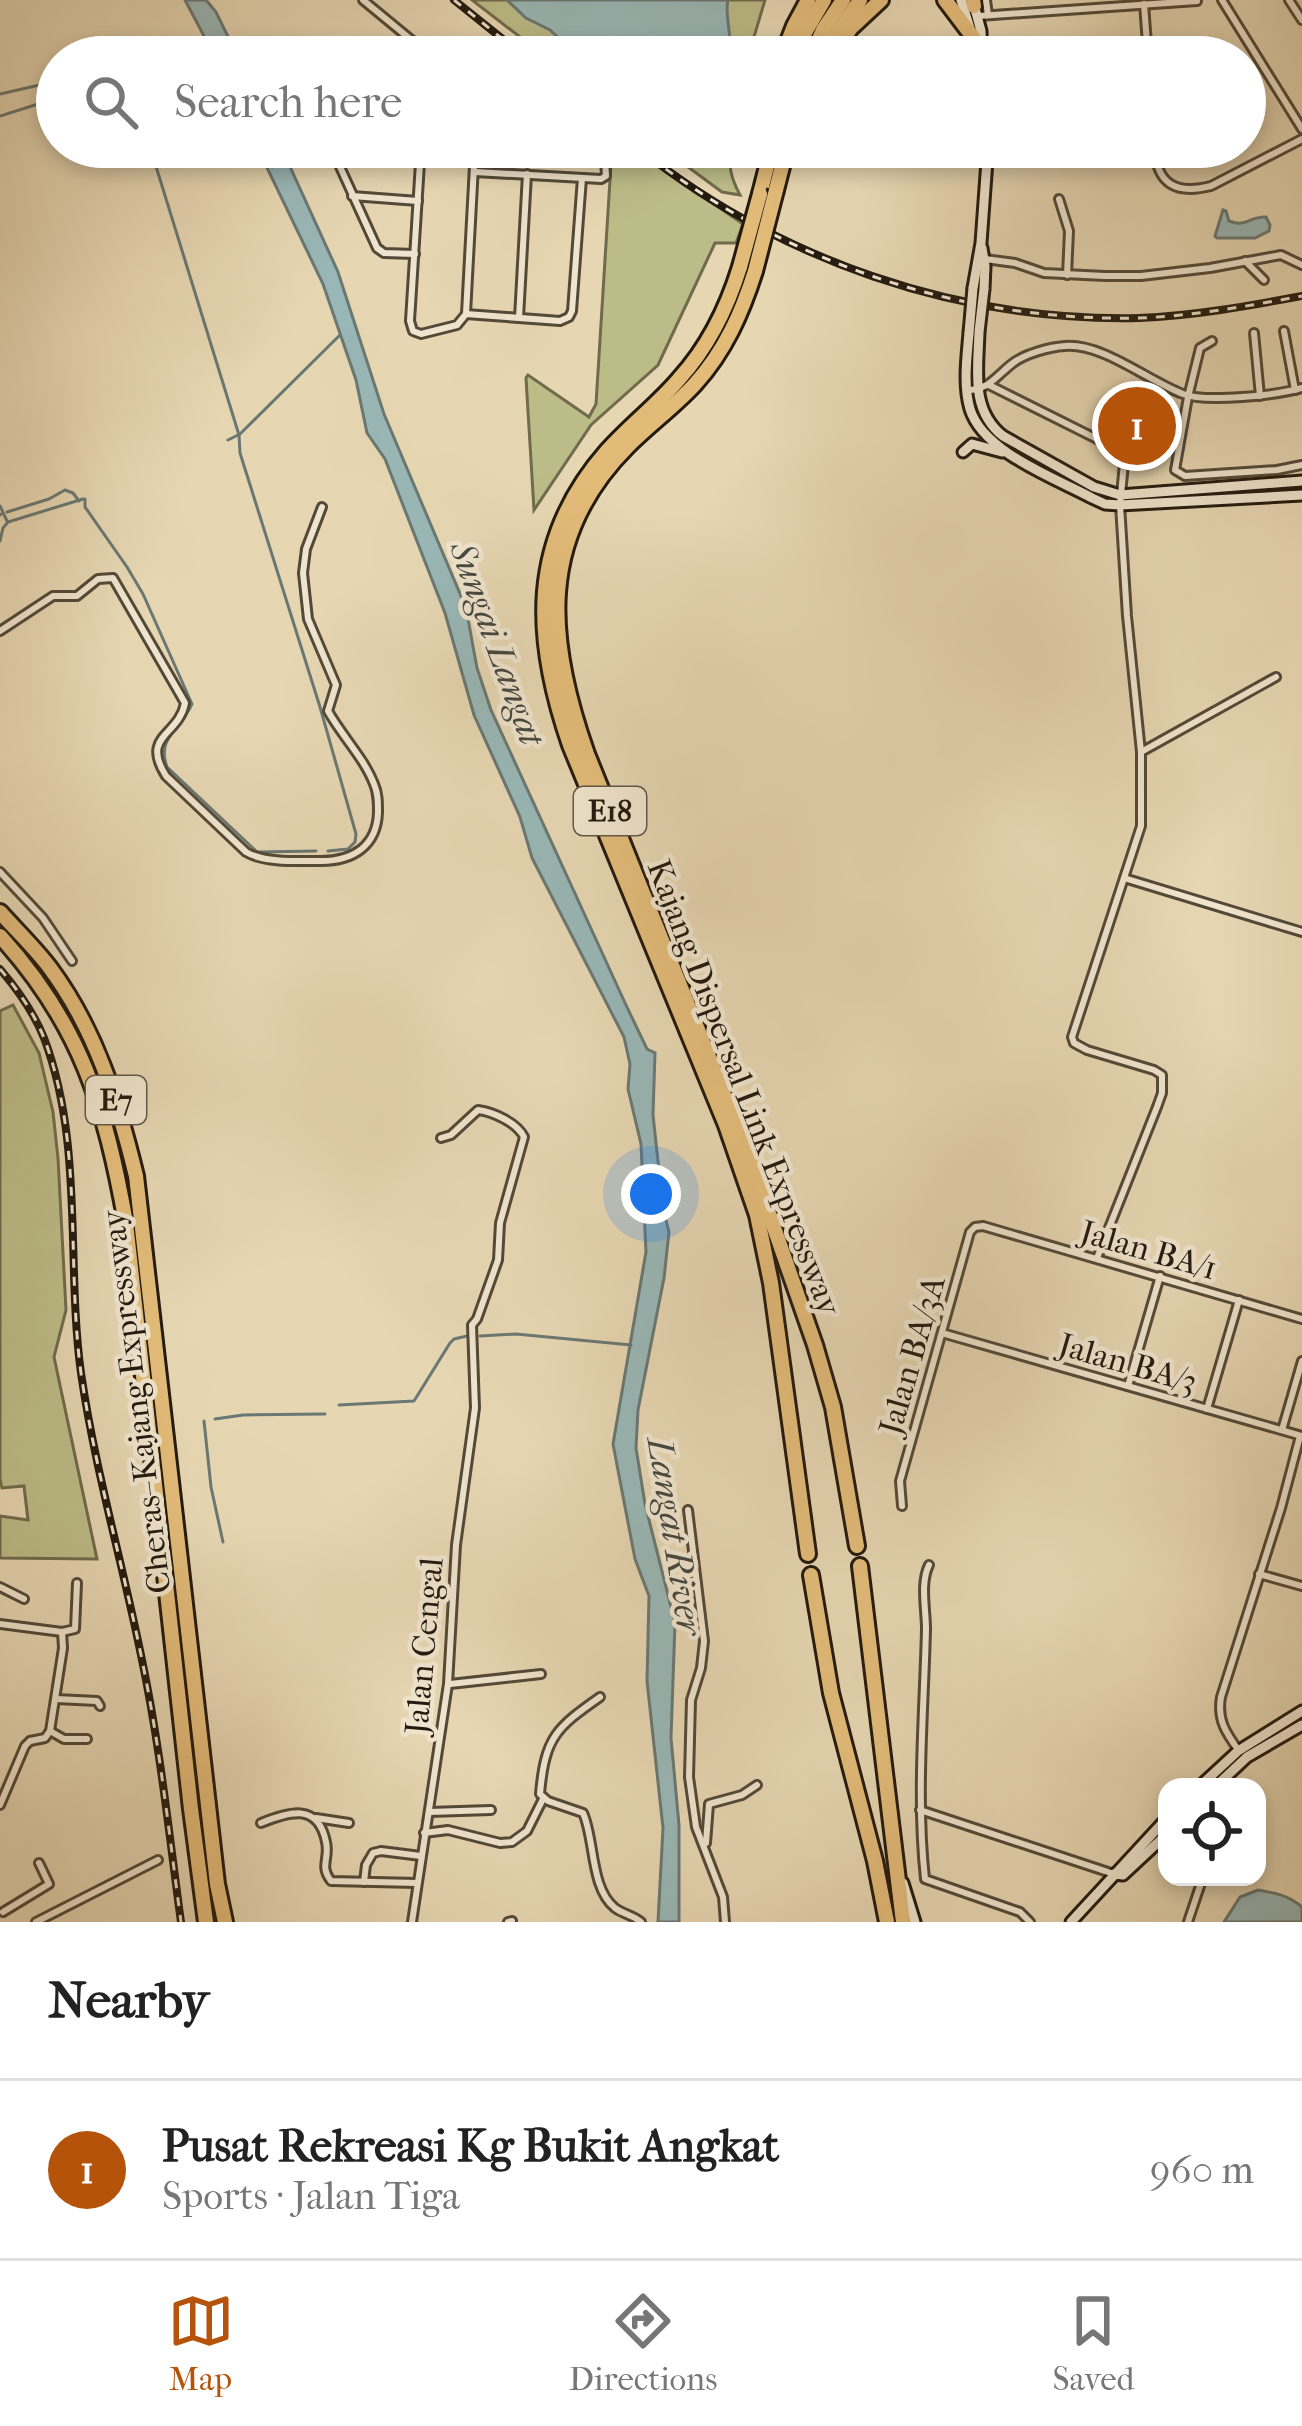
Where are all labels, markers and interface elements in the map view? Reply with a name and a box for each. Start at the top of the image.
search box [36,36,1266,168]
icon: search [78,69,144,135]
text: Search here [174,76,402,129]
pin: 1 [1098,381,1176,471]
water label: Sungai Langat [440,535,554,753]
road number: E18 [574,787,646,835]
street label: Kajang Dispersal Link Expressway [638,854,849,1322]
road number: E7 [86,1076,146,1124]
your location [621,1164,681,1224]
street label: Cheras–Kajang Expressway [93,1206,179,1596]
street label: Jalan BA/1 [1073,1212,1221,1289]
street label: Jalan BA/3A [870,1271,954,1442]
street label: Jalan BA/3 [1051,1324,1201,1402]
water label: Langat River [638,1431,712,1641]
street label: Jalan Cengal [397,1556,452,1739]
map controls [1158,1778,1266,1886]
button: locate [1158,1778,1266,1886]
text: Nearby [48,1970,209,2030]
text: Pusat Rekreasi Kg Bukit Angkat [162,2120,779,2173]
text: 1 [80,2147,94,2193]
text: 960 m [1150,2147,1254,2193]
text: Sports · Jalan Tiga [162,2173,460,2219]
tab: Map [168,2288,234,2399]
tab: Directions [569,2288,717,2399]
tab: Saved [1053,2288,1134,2399]

